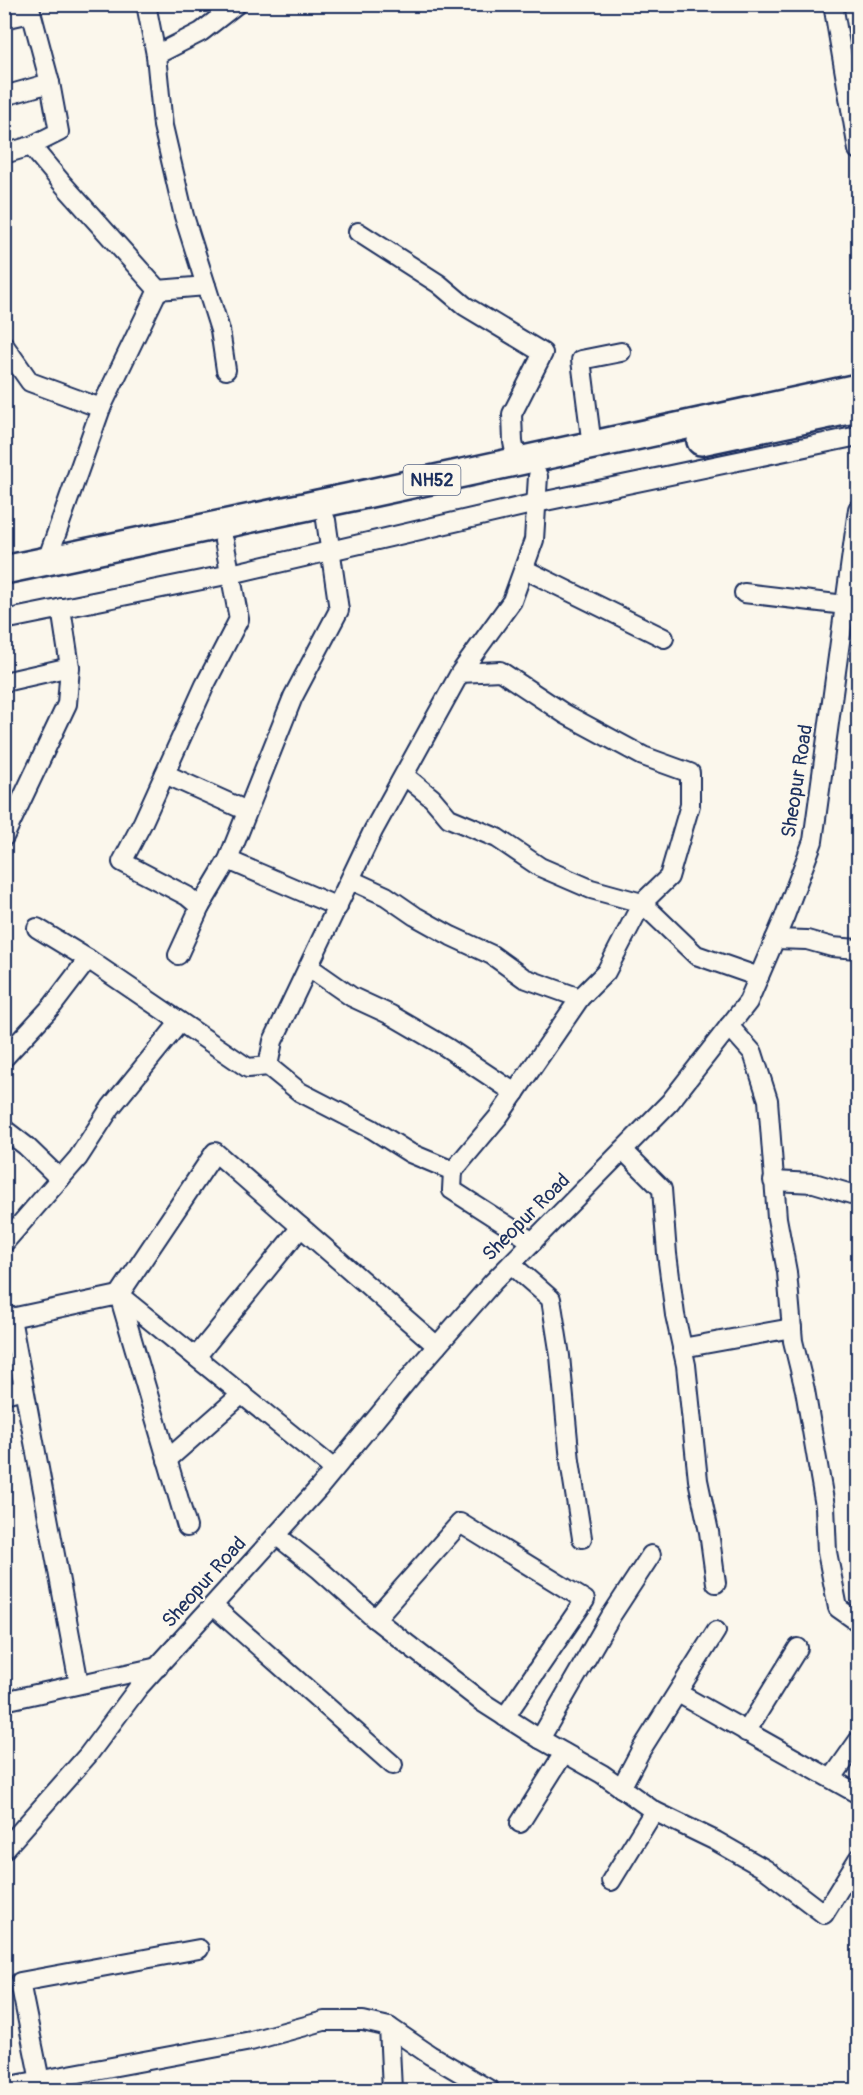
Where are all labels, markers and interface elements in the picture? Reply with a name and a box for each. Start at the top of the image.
road number: NH52 [404,465,460,495]
street label: Sheopur Road [776,723,818,839]
street label: Sheopur Road [477,1168,575,1266]
street label: Sheopur Road [156,1531,252,1633]

